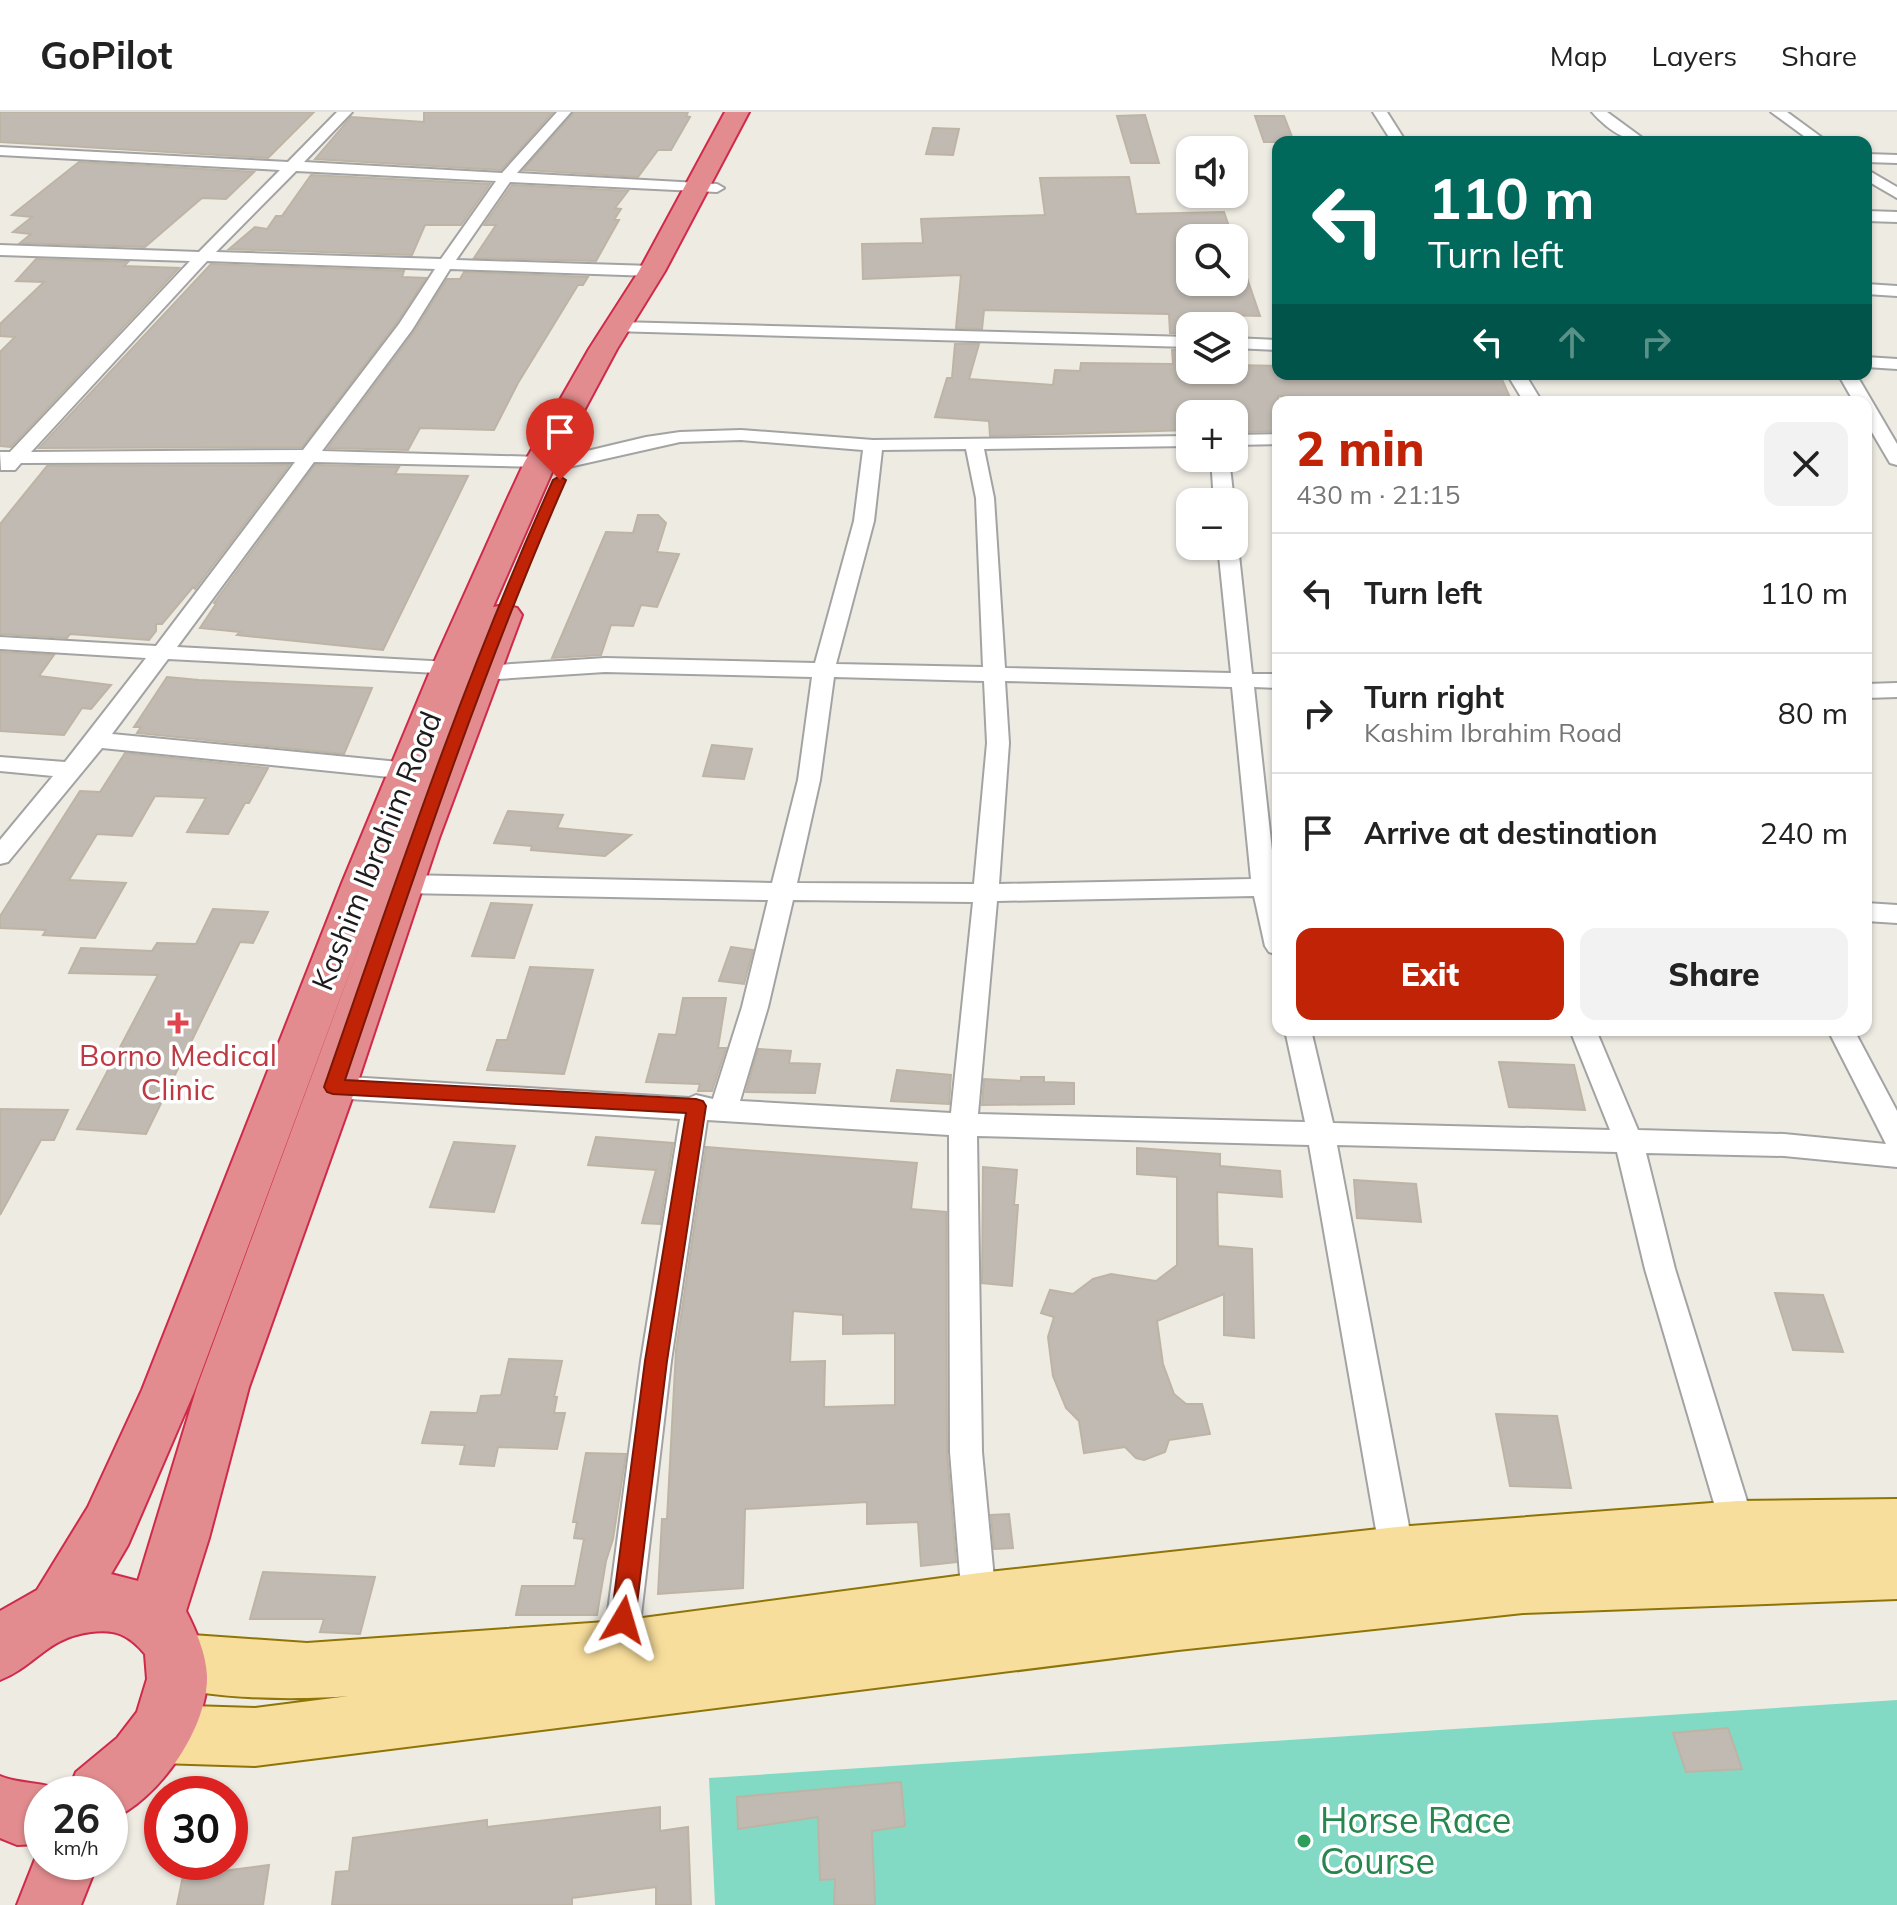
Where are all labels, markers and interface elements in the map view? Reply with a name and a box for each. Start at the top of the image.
text: GoPilot [40,31,172,79]
text: Map [1550,38,1607,73]
text: Layers [1651,38,1737,73]
text: Share [1781,38,1857,73]
map controls [1176,136,1248,560]
button: sound [1176,136,1248,208]
text: 110 m [1428,163,1595,233]
icon: left [1296,168,1400,272]
button: search [1176,224,1248,296]
text: Turn left [1428,232,1564,277]
button: layers [1176,312,1248,384]
icon: left [1466,320,1510,364]
icon: ahead [1550,320,1594,364]
icon: right [1634,320,1678,364]
pin [526,398,594,480]
button: + [1176,400,1248,472]
icon: arrive [538,410,582,454]
text: 2 min [1296,418,1425,478]
button: close [1764,422,1848,506]
text: 430 m · 21:15 [1296,478,1460,511]
button: − [1176,488,1248,560]
icon: left [1296,571,1340,615]
text: Turn left [1364,574,1482,612]
text: 110 m [1760,574,1848,612]
text: Turn right [1364,678,1504,716]
icon: right [1296,691,1340,735]
text: 80 m [1778,694,1848,732]
street label: Kashim Ibrahim Road [303,705,449,996]
text: Kashim Ibrahim Road [1364,716,1622,749]
icon: arrive [1296,811,1340,855]
text: Arrive at destination [1364,814,1658,852]
text: 240 m [1760,814,1848,852]
button: Exit [1296,928,1564,1020]
button: Share [1580,928,1848,1020]
marker: Borno Medical Clinic [167,1012,189,1034]
place label: Borno Medical Clinic [79,1036,277,1108]
position arrow [581,1578,665,1662]
speed limit sign: 30 [144,1776,248,1880]
text: 26 [52,1793,100,1843]
place label: Horse Race Course [1320,1797,1511,1883]
marker: Horse Race Course [1295,1832,1313,1850]
text: km/h [53,1835,99,1860]

